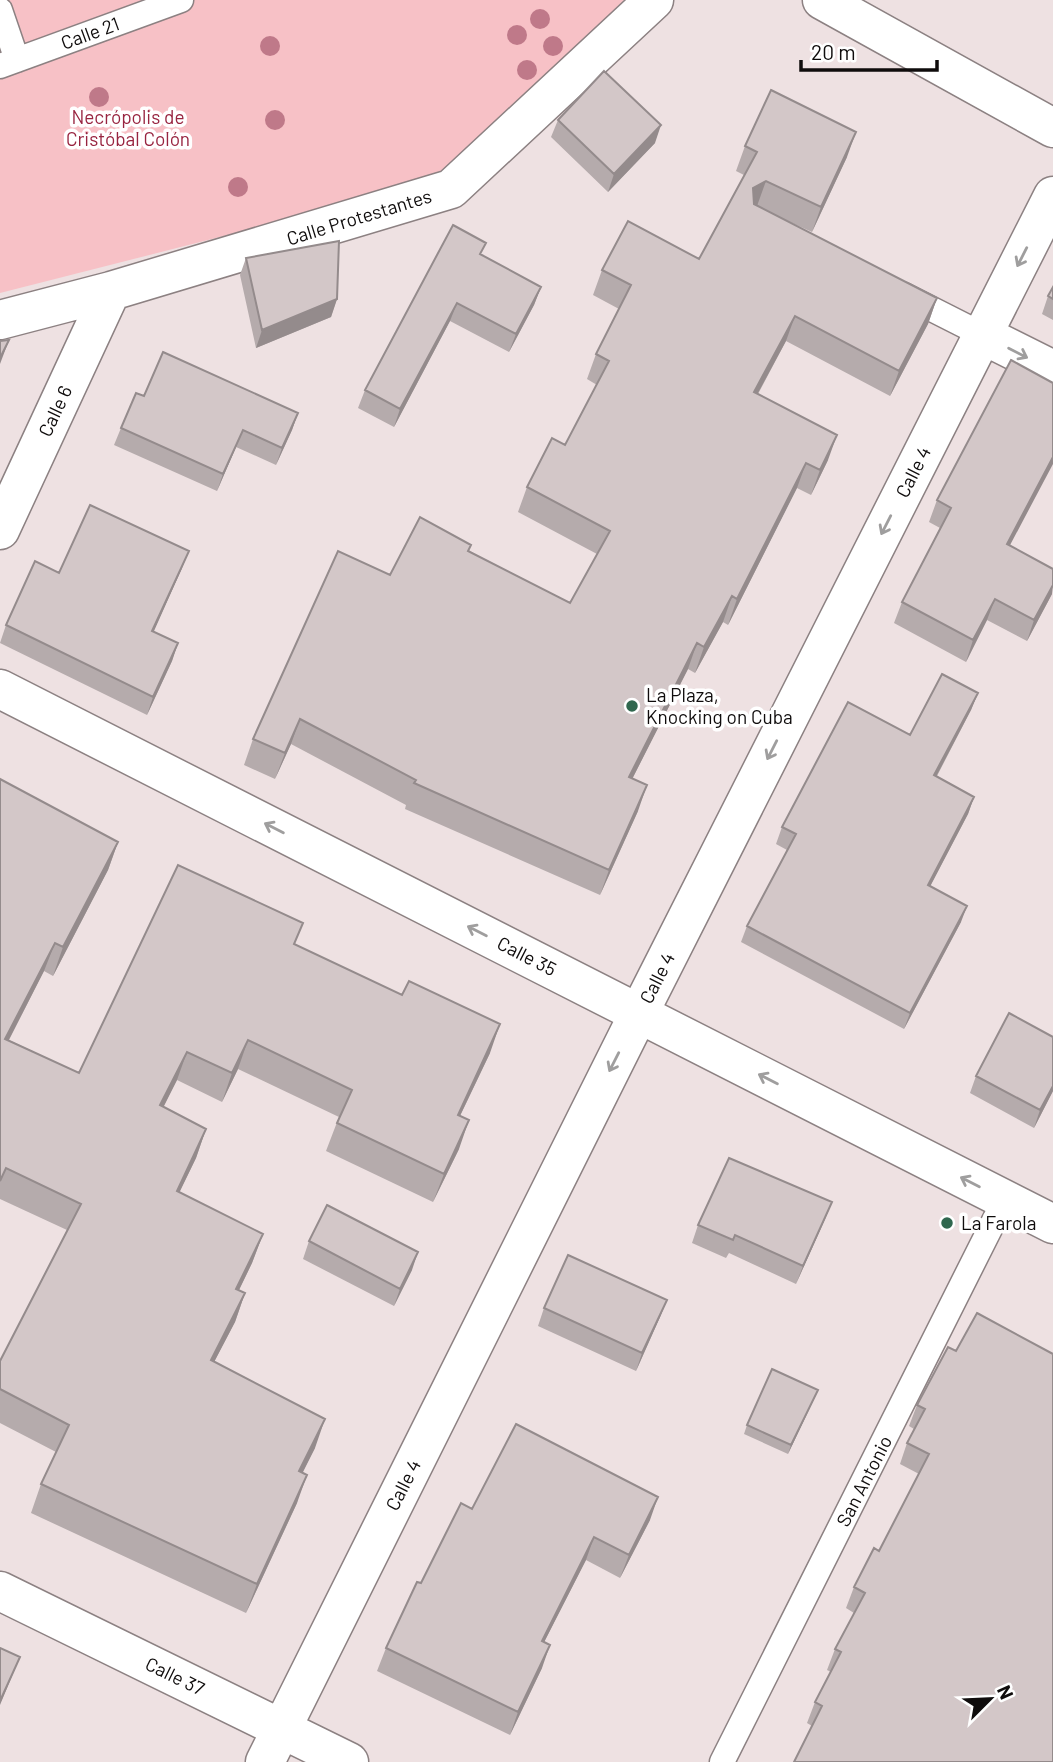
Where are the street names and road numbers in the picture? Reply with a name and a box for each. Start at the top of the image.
street label: Calle 21 [58,11,122,54]
street label: Calle Protestantes [284,184,434,250]
street label: Calle 6 [33,382,76,440]
street label: Calle 4 [890,442,935,501]
street label: Calle 35 [494,931,561,980]
street label: Calle 4 [634,948,679,1007]
street label: San Antonio [831,1431,896,1530]
street label: Calle 4 [380,1455,425,1514]
street label: Calle 37 [142,1652,208,1700]

